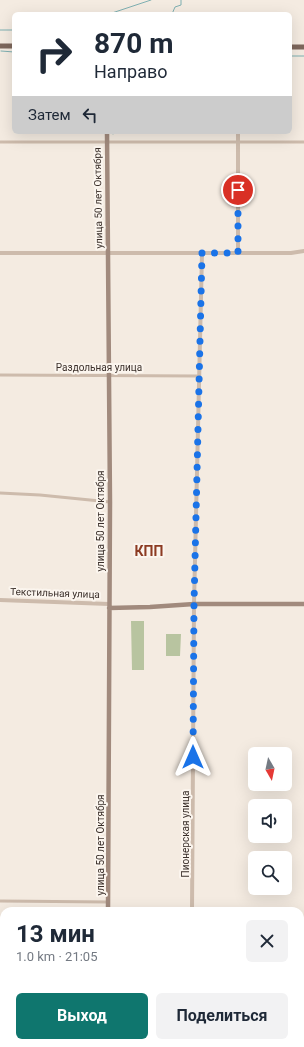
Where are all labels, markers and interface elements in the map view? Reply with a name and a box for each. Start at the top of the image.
text: 870 m [94,27,173,60]
icon: right [28,28,80,80]
text: Направо [94,61,167,82]
icon: left [79,104,101,126]
text: Затем [28,106,71,124]
street label: улица 50 лет Октября [92,147,104,249]
pin [221,173,255,207]
icon: arrive [227,179,249,201]
street label: Раздольная улица [56,362,142,373]
street label: улица 50 лет Октября [95,470,106,572]
district label: КПП [135,543,163,559]
street label: Текстильная улица [10,586,100,600]
position arrow [172,736,214,778]
north arrow [248,747,292,791]
map controls [248,747,292,895]
street label: Пионерская улица [180,791,191,877]
street label: улица 50 лет Октября [95,794,106,896]
button: sound [248,799,292,843]
button: search [248,851,292,895]
text: 13 мин [16,920,95,948]
button: close [246,920,288,962]
text: 1.0 km · 21:05 [16,949,97,964]
button: Выход [16,993,148,1039]
button: Поделиться [156,993,288,1039]

